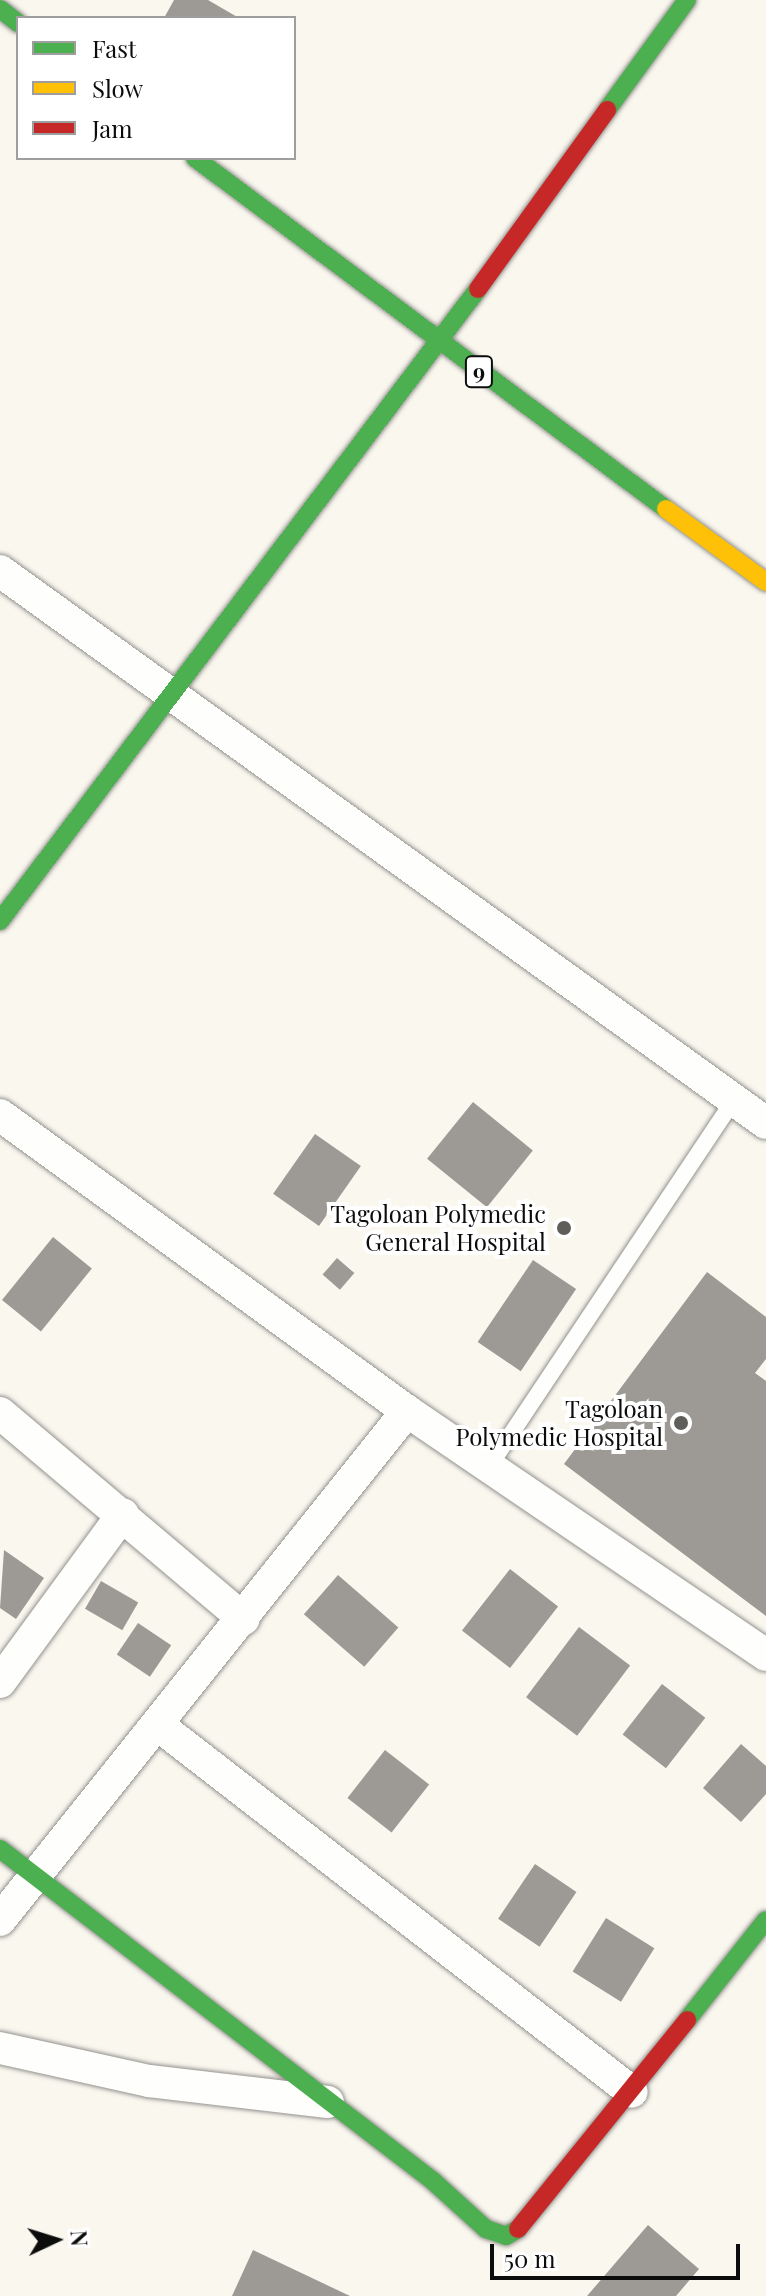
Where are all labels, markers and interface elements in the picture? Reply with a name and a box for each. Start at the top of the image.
legend [16,16,296,160]
text: Fast [92,32,137,64]
text: Slow [92,72,143,104]
text: Jam [92,112,133,144]
road number: 9 [463,354,495,390]
place label: Tagoloan Polymedic General Hospital [330,1200,546,1256]
marker: Tagoloan Polymedic General Hospital [553,1217,575,1239]
place label: Tagoloan Polymedic Hospital [455,1395,663,1451]
marker: Tagoloan Polymedic Hospital [670,1412,692,1434]
north arrow [16,2200,96,2280]
scale bar [494,2228,744,2278]
text: N [64,2229,95,2247]
text: 50 m [504,2242,556,2274]

